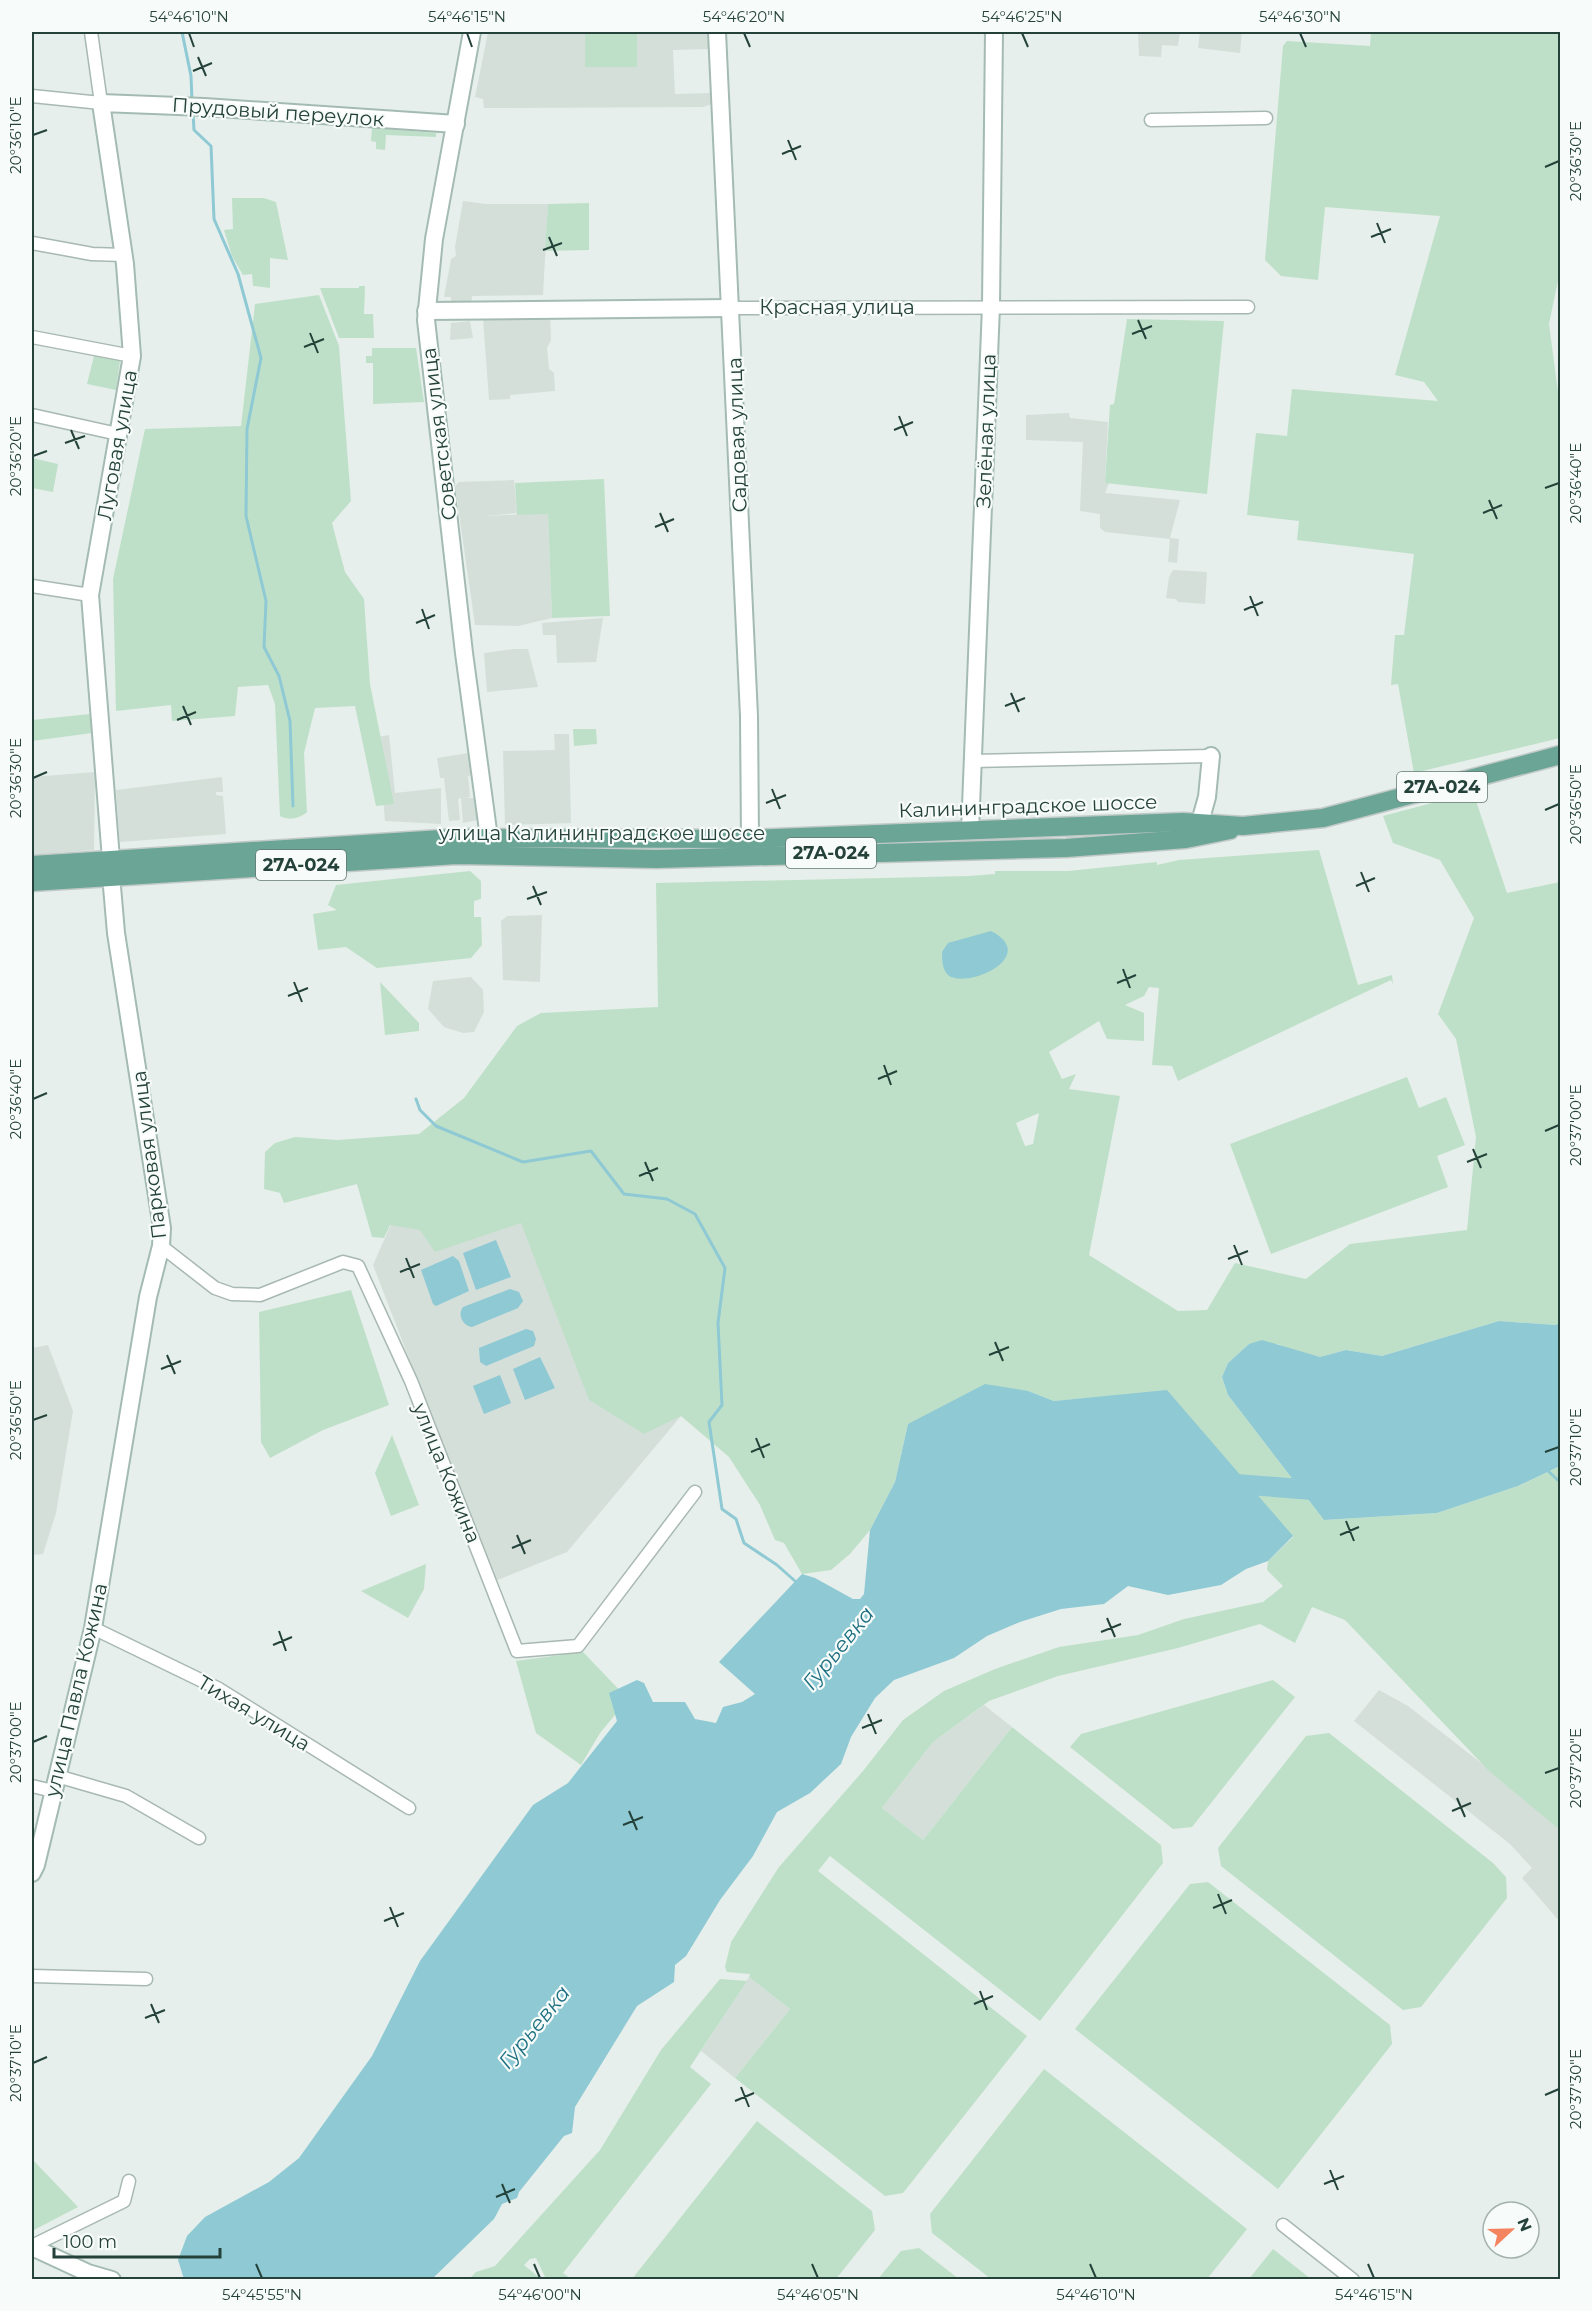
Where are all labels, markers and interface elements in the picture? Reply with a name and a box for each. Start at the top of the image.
text: 54°46'10"N [149,7,229,26]
text: 54°46'15"N [428,7,506,26]
text: 54°46'20"N [703,7,785,26]
text: 54°46'25"N [982,7,1062,26]
text: 54°46'30"N [1259,7,1341,26]
street label: Прудовый переулок [171,93,385,131]
text: 20°36'10"E [6,96,25,174]
text: 20°36'30"E [1566,121,1585,201]
street label: Красная улица [759,295,915,319]
street label: Советская улица [417,346,461,522]
street label: Зелёная улица [971,353,1001,509]
street label: Садовая улица [722,357,752,513]
street label: Луговая улица [92,368,142,522]
text: 20°36'20"E [6,416,25,496]
text: 20°36'40"E [1566,443,1585,523]
text: 20°36'30"E [6,738,25,818]
text: 20°36'50"E [1566,764,1585,844]
road number: 27А-024 [1397,772,1487,802]
street label: Калининградское шоссе [898,789,1158,823]
street label: улица Калининградское шоссе [438,821,765,845]
road number: 27А-024 [786,838,876,868]
road number: 27А-024 [256,850,346,880]
text: 20°36'40"E [6,1059,25,1139]
street label: Парковая улица [127,1069,171,1241]
text: 20°37'00"E [1566,1084,1585,1166]
text: 20°36'50"E [6,1380,25,1460]
street label: улица Кожина [408,1399,486,1547]
text: 20°37'10"E [1566,1408,1585,1486]
street label: улица Павла Кожина [39,1581,112,1800]
water label: Гурьевка [797,1601,879,1695]
street label: Тихая улица [193,1670,315,1756]
text: 20°37'00"E [6,1701,25,1783]
text: 20°37'20"E [1566,1728,1585,1808]
water label: Гурьевка [493,1980,575,2074]
text: 20°37'10"E [6,2024,25,2102]
text: 20°37'30"E [1566,2049,1585,2129]
north arrow [1481,2200,1541,2260]
text: N [1513,2215,1536,2234]
scale bar [54,2221,220,2259]
text: 100 m [63,2231,117,2253]
text: 54°45'55"N [222,2285,302,2304]
text: 54°46'00"N [498,2285,582,2304]
text: 54°46'05"N [777,2285,859,2304]
text: 54°46'10"N [1056,2285,1136,2304]
text: 54°46'15"N [1335,2285,1413,2304]

